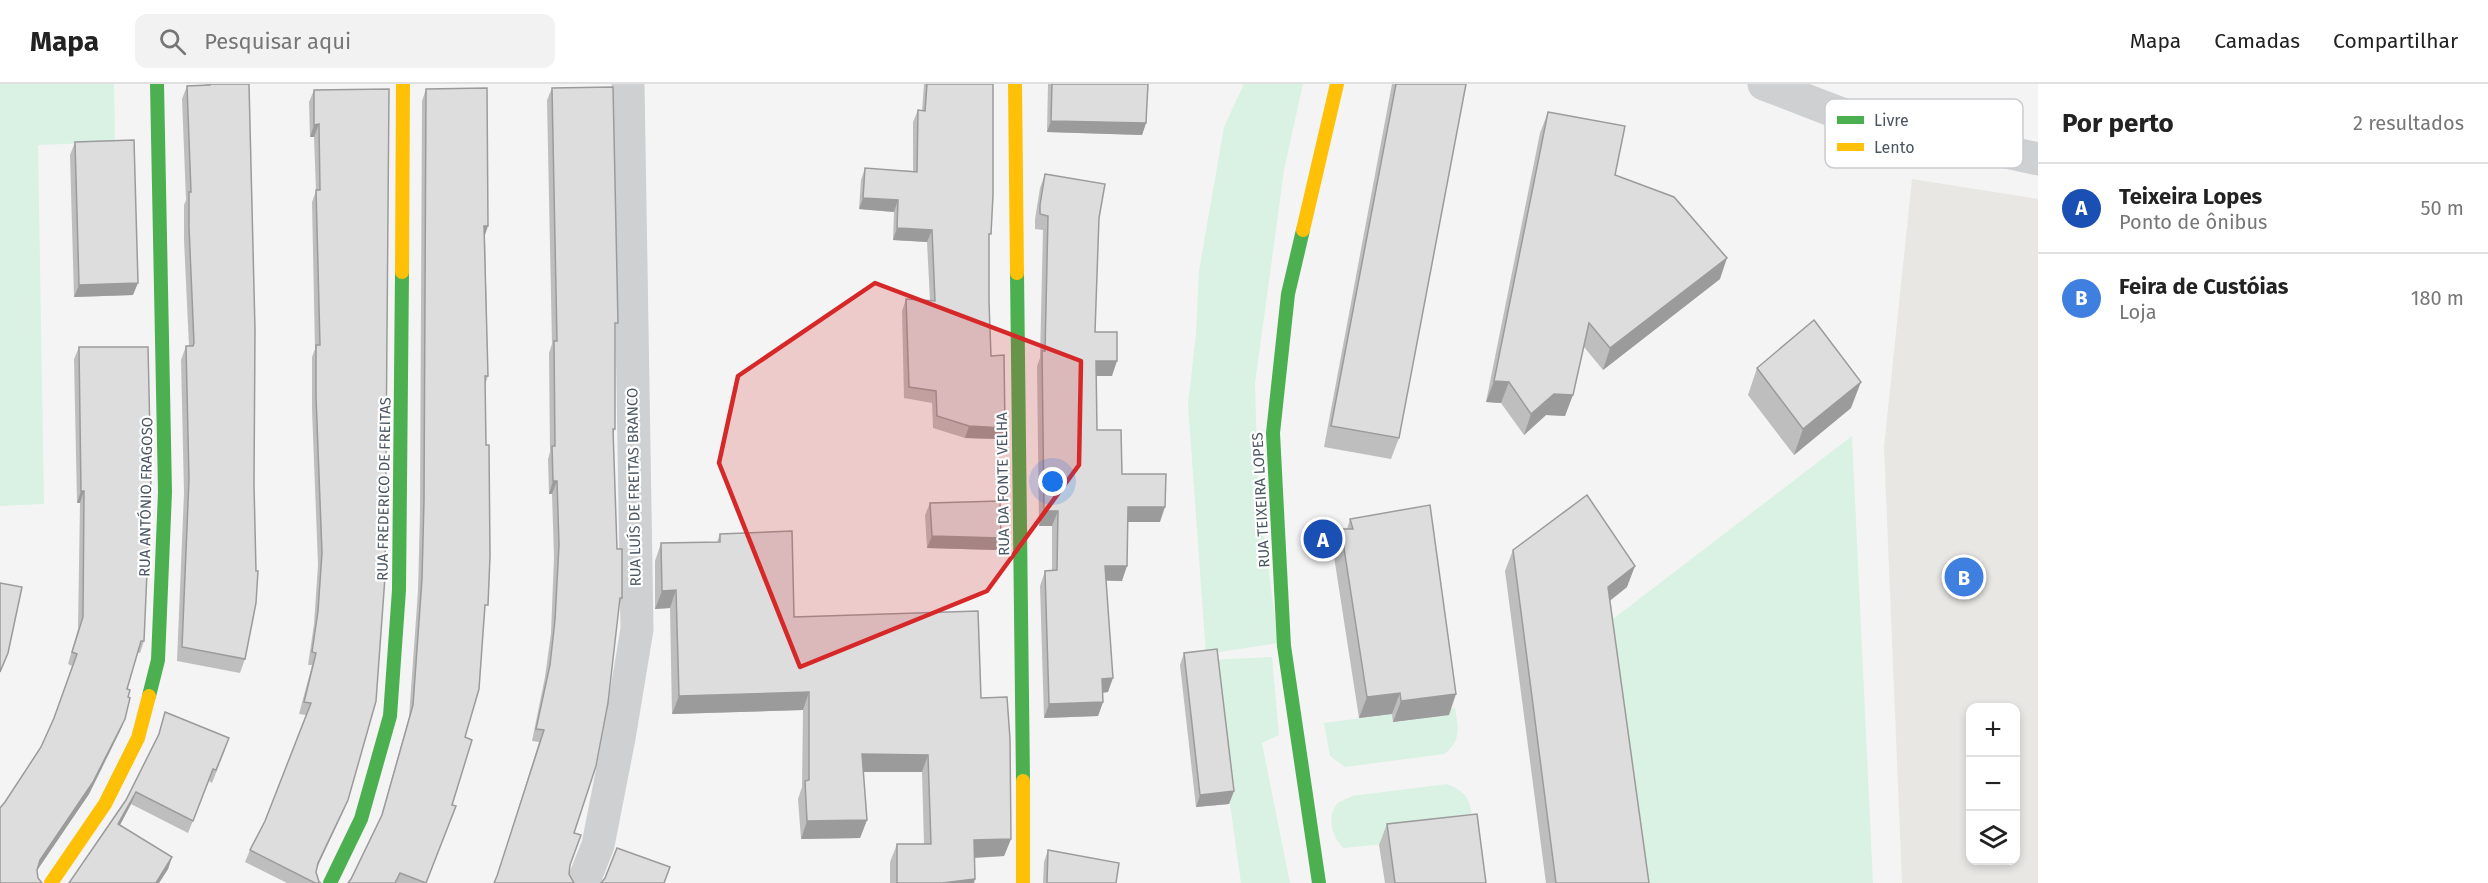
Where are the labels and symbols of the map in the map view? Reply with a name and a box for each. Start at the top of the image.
legend [1825,99,2023,168]
text: Livre [1874,111,1909,130]
text: Lento [1874,138,1915,157]
street label: RUA LUÍS DE FREITAS BRANCO [623,387,645,587]
street label: RUA FREDERICO DE FREITAS [373,397,395,581]
street label: RUA DA FONTE VELHA [993,412,1013,556]
street label: RUA ANTÓNIO FRAGOSO [136,417,156,577]
street label: RUA TEIXEIRA LOPES [1248,432,1274,568]
your location [1038,467,1067,496]
pin: A [1304,516,1342,562]
pin: B [1944,554,1984,600]

